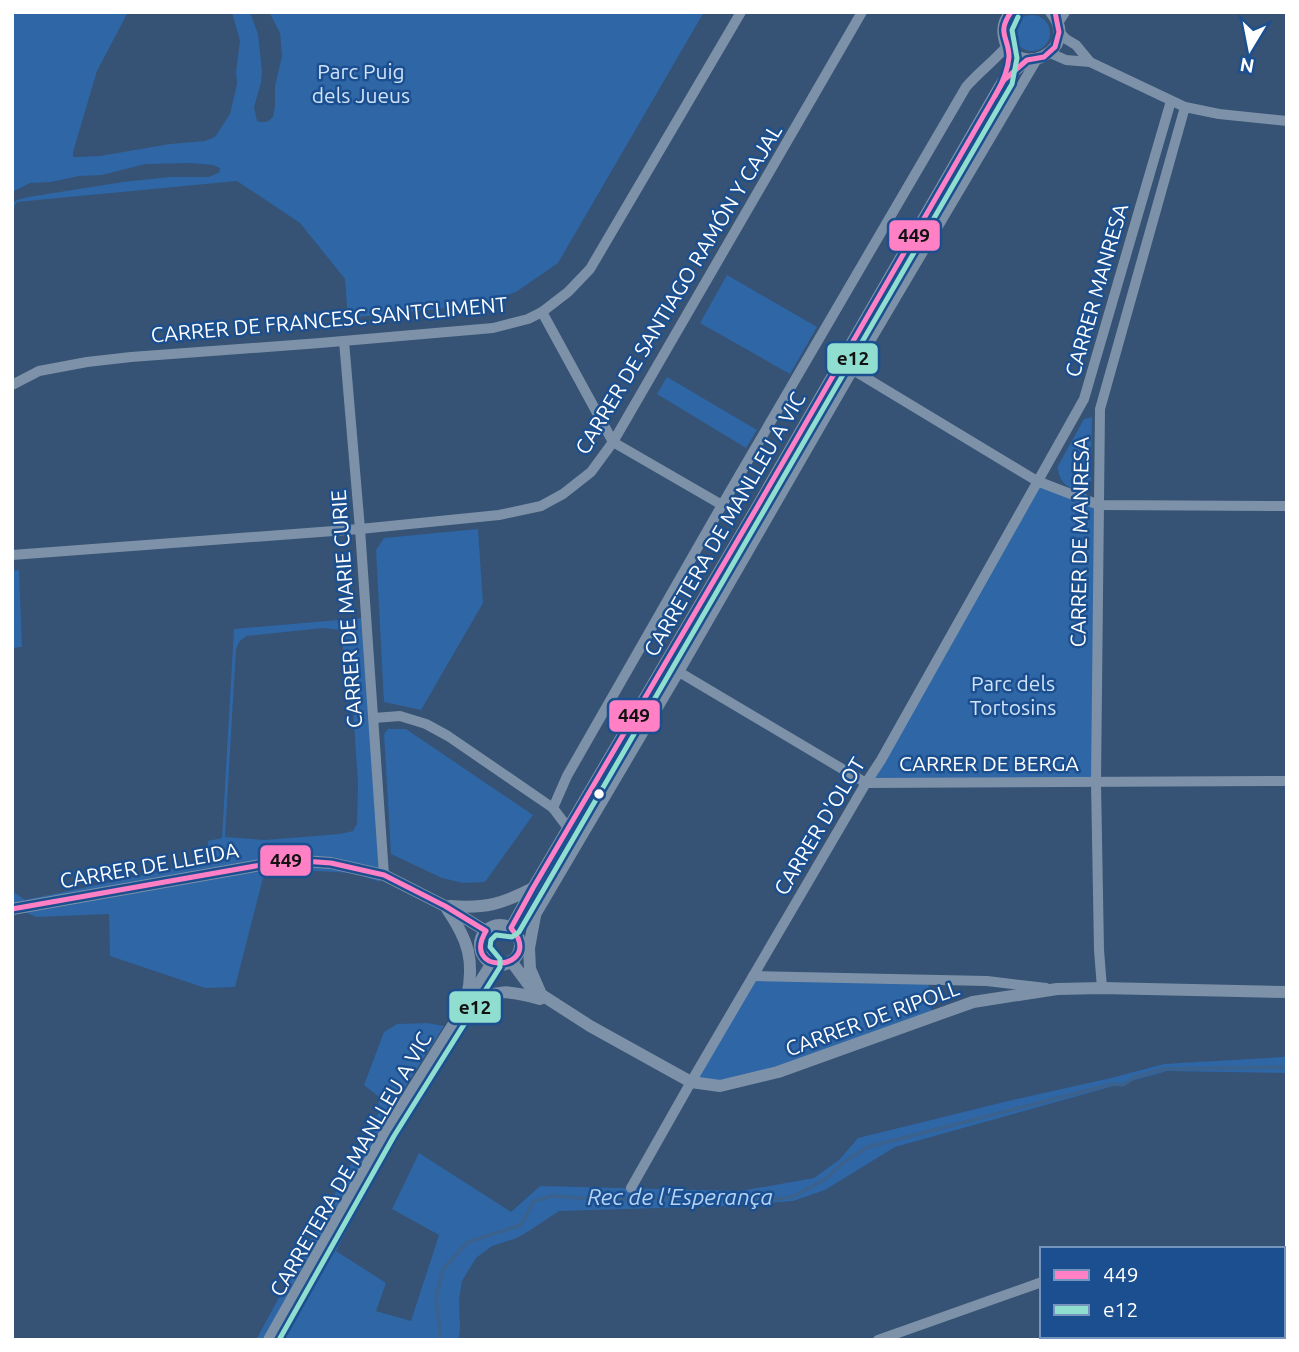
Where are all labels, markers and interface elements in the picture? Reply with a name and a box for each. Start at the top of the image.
north arrow [1215,14,1285,84]
text: N [1238,54,1256,78]
park label: Parc Puig dels Jueus [312,59,410,107]
street label: CARRER DE SANTIAGO RAMÓN Y CAJAL [570,120,786,458]
street label: CARRER MANRESA [1060,200,1132,380]
line badge: 449 [888,219,941,252]
text: 449 [898,224,930,246]
street label: CARRER DE FRANCESC SANTCLIMENT [150,291,509,347]
line badge: e12 [826,342,879,375]
text: e12 [837,347,869,369]
street label: CARRETERA DE MANLLEU A VIC [638,388,810,660]
street label: CARRER DE MANRESA [1065,436,1093,648]
street label: CARRER DE MARIE CURIE [326,489,366,729]
park label: Parc dels Tortosins [970,671,1056,719]
line badge: 449 [608,699,661,733]
text: 449 [618,704,650,726]
street label: CARRER DE BERGA [899,751,1079,775]
street label: CARRER D'OLOT [768,753,870,899]
unlabelled marker [592,787,606,801]
street label: CARRER DE LLEIDA [58,837,241,893]
line badge: 449 [259,844,312,877]
text: 449 [270,849,302,871]
street label: CARRER DE RIPOLL [782,975,962,1061]
line badge: e12 [448,990,502,1024]
text: e12 [459,996,491,1018]
street label: CARRETERA DE MANLLEU A VIC [264,1028,436,1300]
water label: Rec de l'Esperança [587,1184,773,1209]
legend [1040,1247,1285,1338]
text: 449 [1103,1262,1139,1286]
text: e12 [1103,1297,1138,1321]

